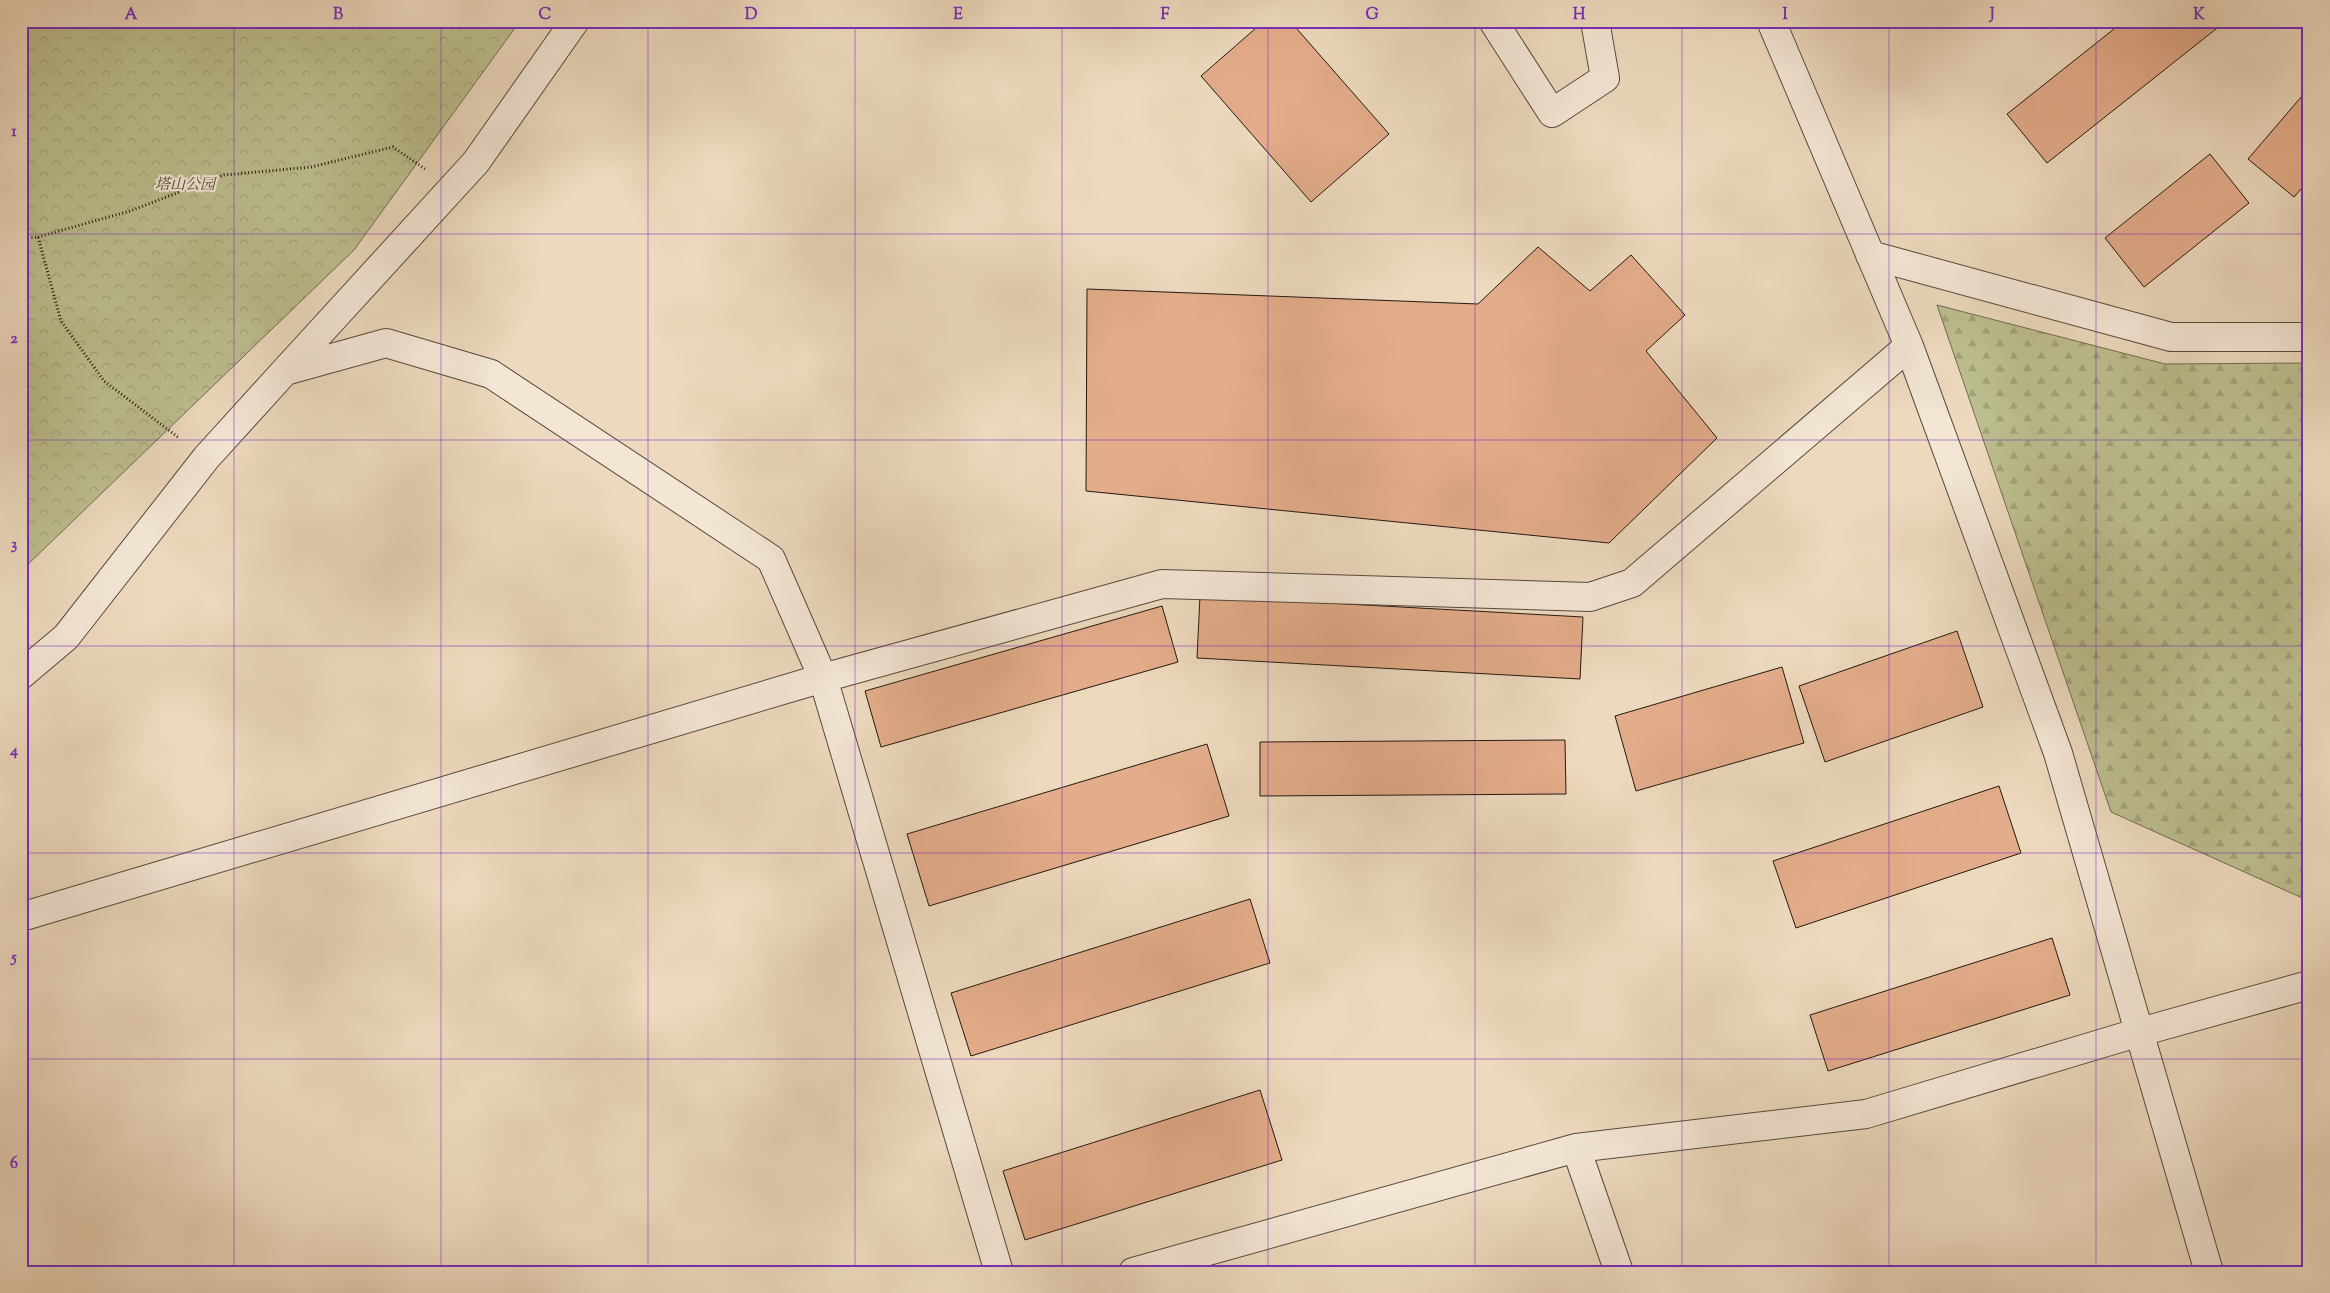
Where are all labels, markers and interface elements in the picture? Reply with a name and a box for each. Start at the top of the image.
text: A [125,4,138,27]
text: B [333,4,343,27]
text: C [539,4,552,27]
text: D [745,4,758,27]
text: E [953,4,963,27]
text: F [1161,4,1170,27]
text: G [1365,4,1379,27]
text: H [1573,4,1586,27]
text: I [1782,4,1788,27]
text: J [1988,4,1995,27]
text: K [2193,4,2205,27]
text: 1 [11,121,17,144]
park label: 塔山公园 [155,175,217,196]
text: 2 [10,328,18,351]
text: 3 [11,534,18,557]
text: 4 [9,740,18,763]
text: 5 [9,947,17,970]
text: 6 [10,1153,18,1176]

